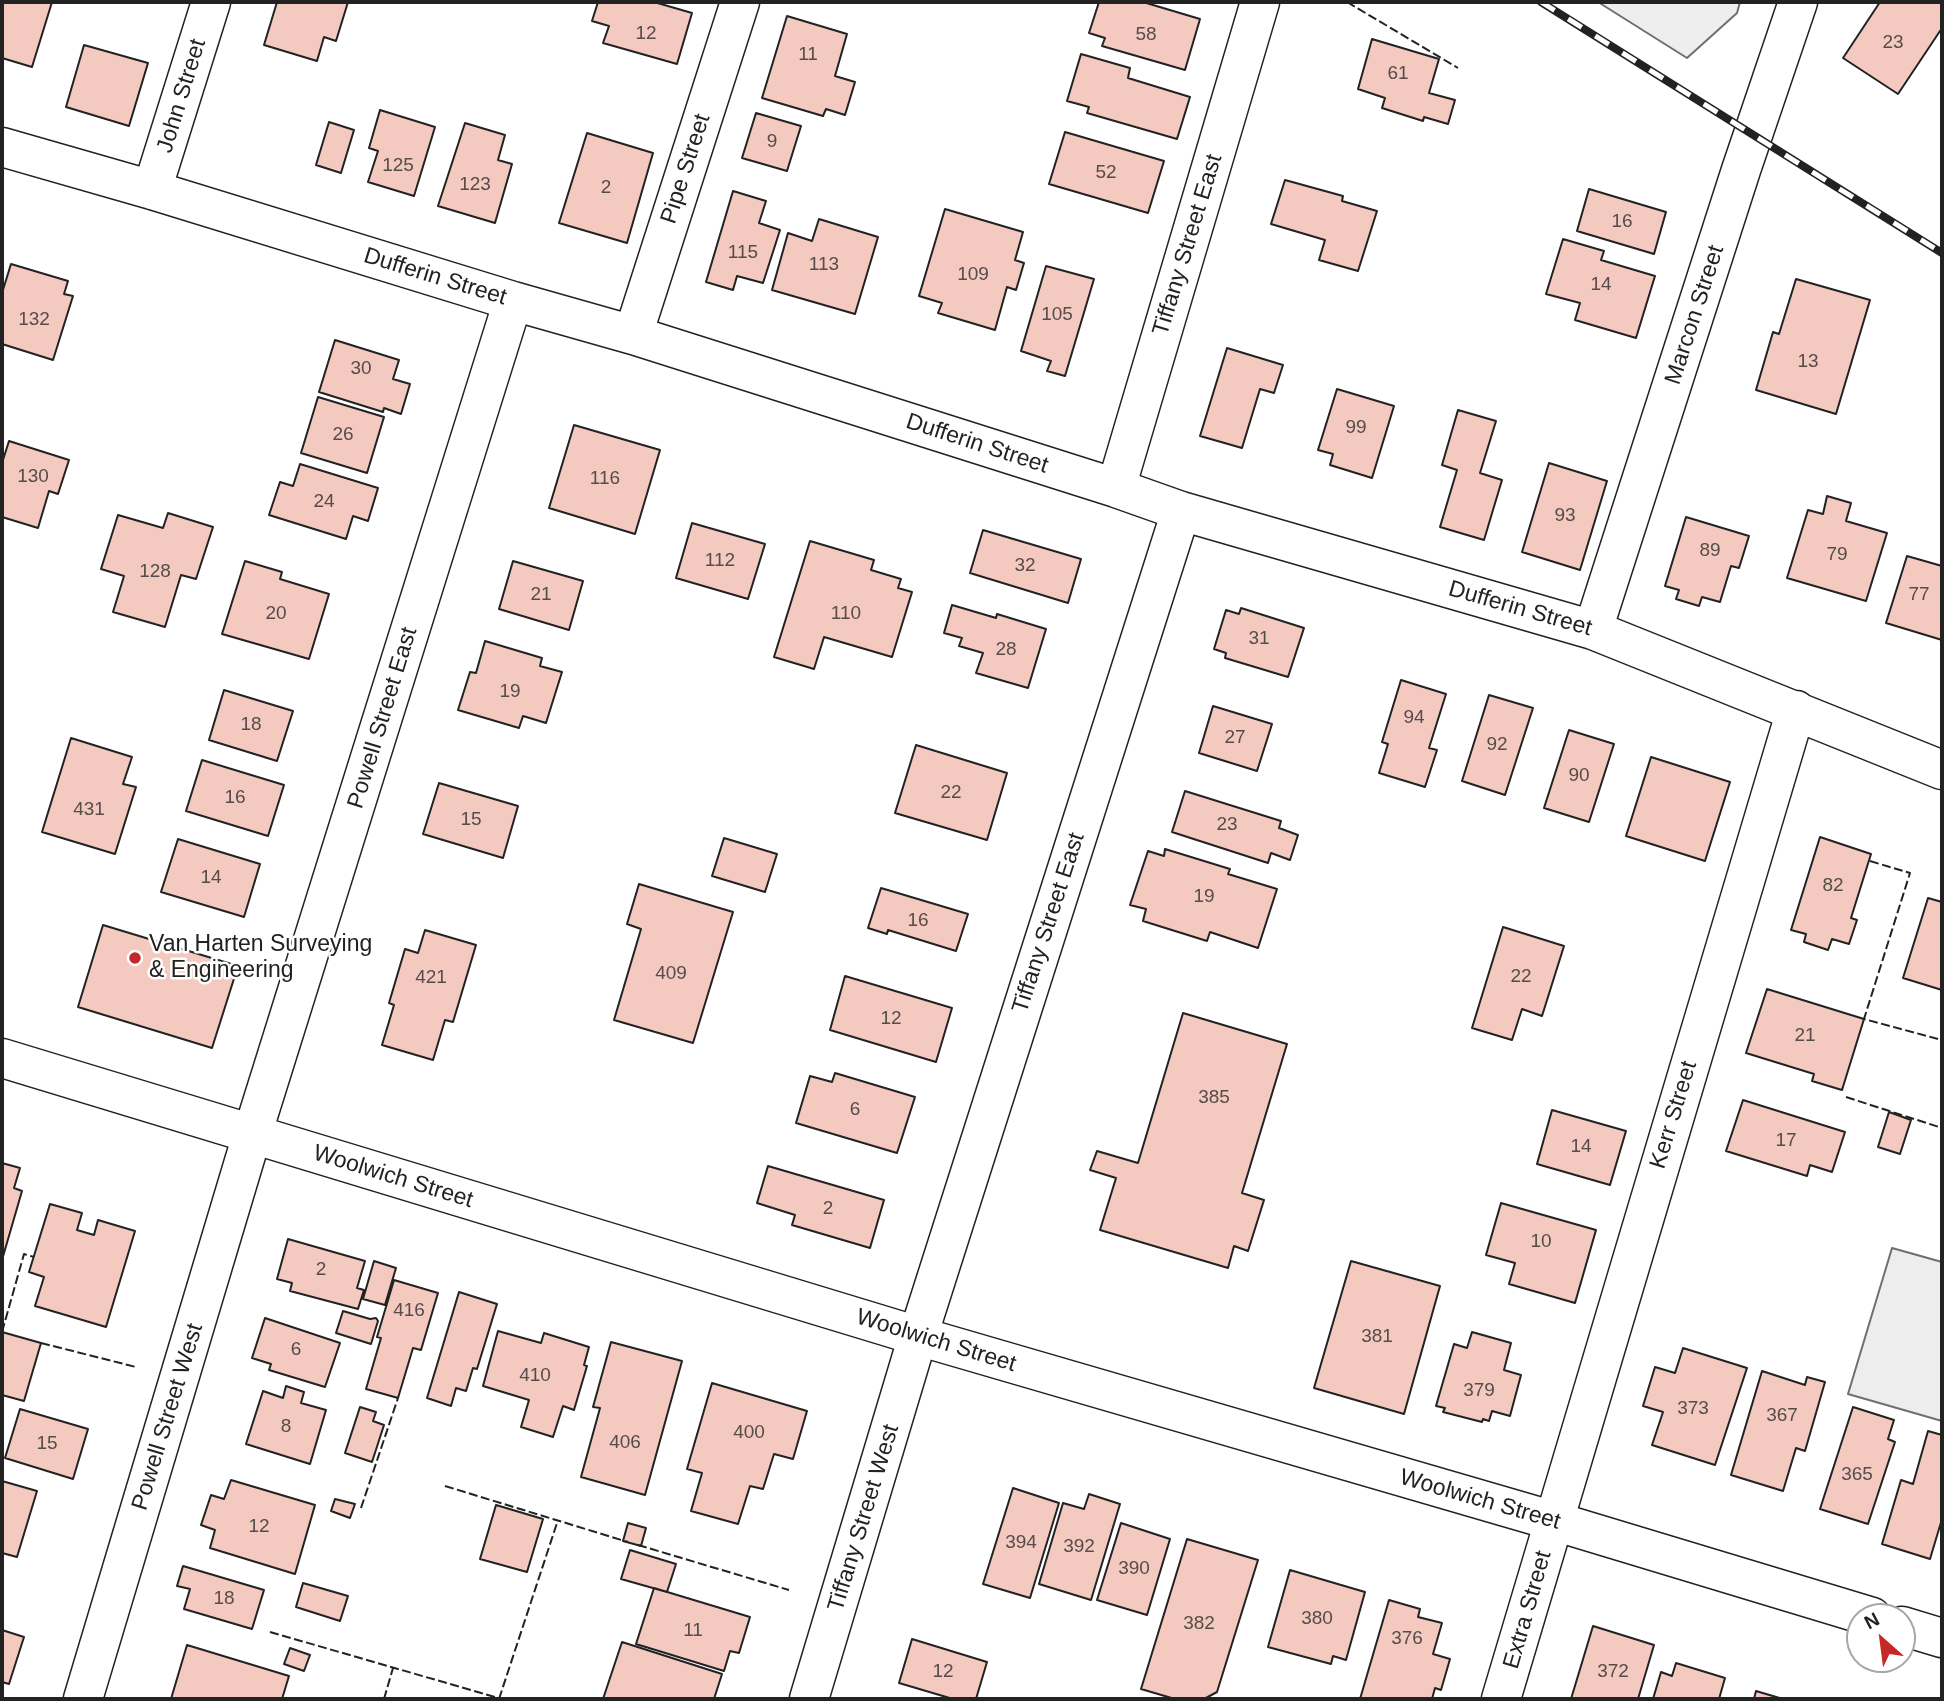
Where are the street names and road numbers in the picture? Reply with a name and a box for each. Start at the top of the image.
street label: John Street [152,36,212,156]
street label: Pipe Street [655,111,717,227]
street label: Tiffany Street East [1147,151,1229,339]
street label: Dufferin Street [360,242,510,312]
street label: Marcon Street [1660,242,1730,388]
street label: Dufferin Street [902,408,1052,480]
street label: Dufferin Street [1445,575,1595,643]
street label: Powell Street East [342,624,424,812]
street label: Tiffany Street East [1007,829,1091,1017]
street label: Kerr Street [1645,1058,1703,1172]
street label: Woolwich Street [310,1140,476,1214]
street label: Woolwich Street [853,1304,1019,1378]
street label: Powell Street West [126,1320,210,1514]
street label: Tiffany Street West [822,1421,906,1615]
street label: Woolwich Street [1397,1464,1563,1536]
street label: Extra Street [1498,1548,1558,1672]

